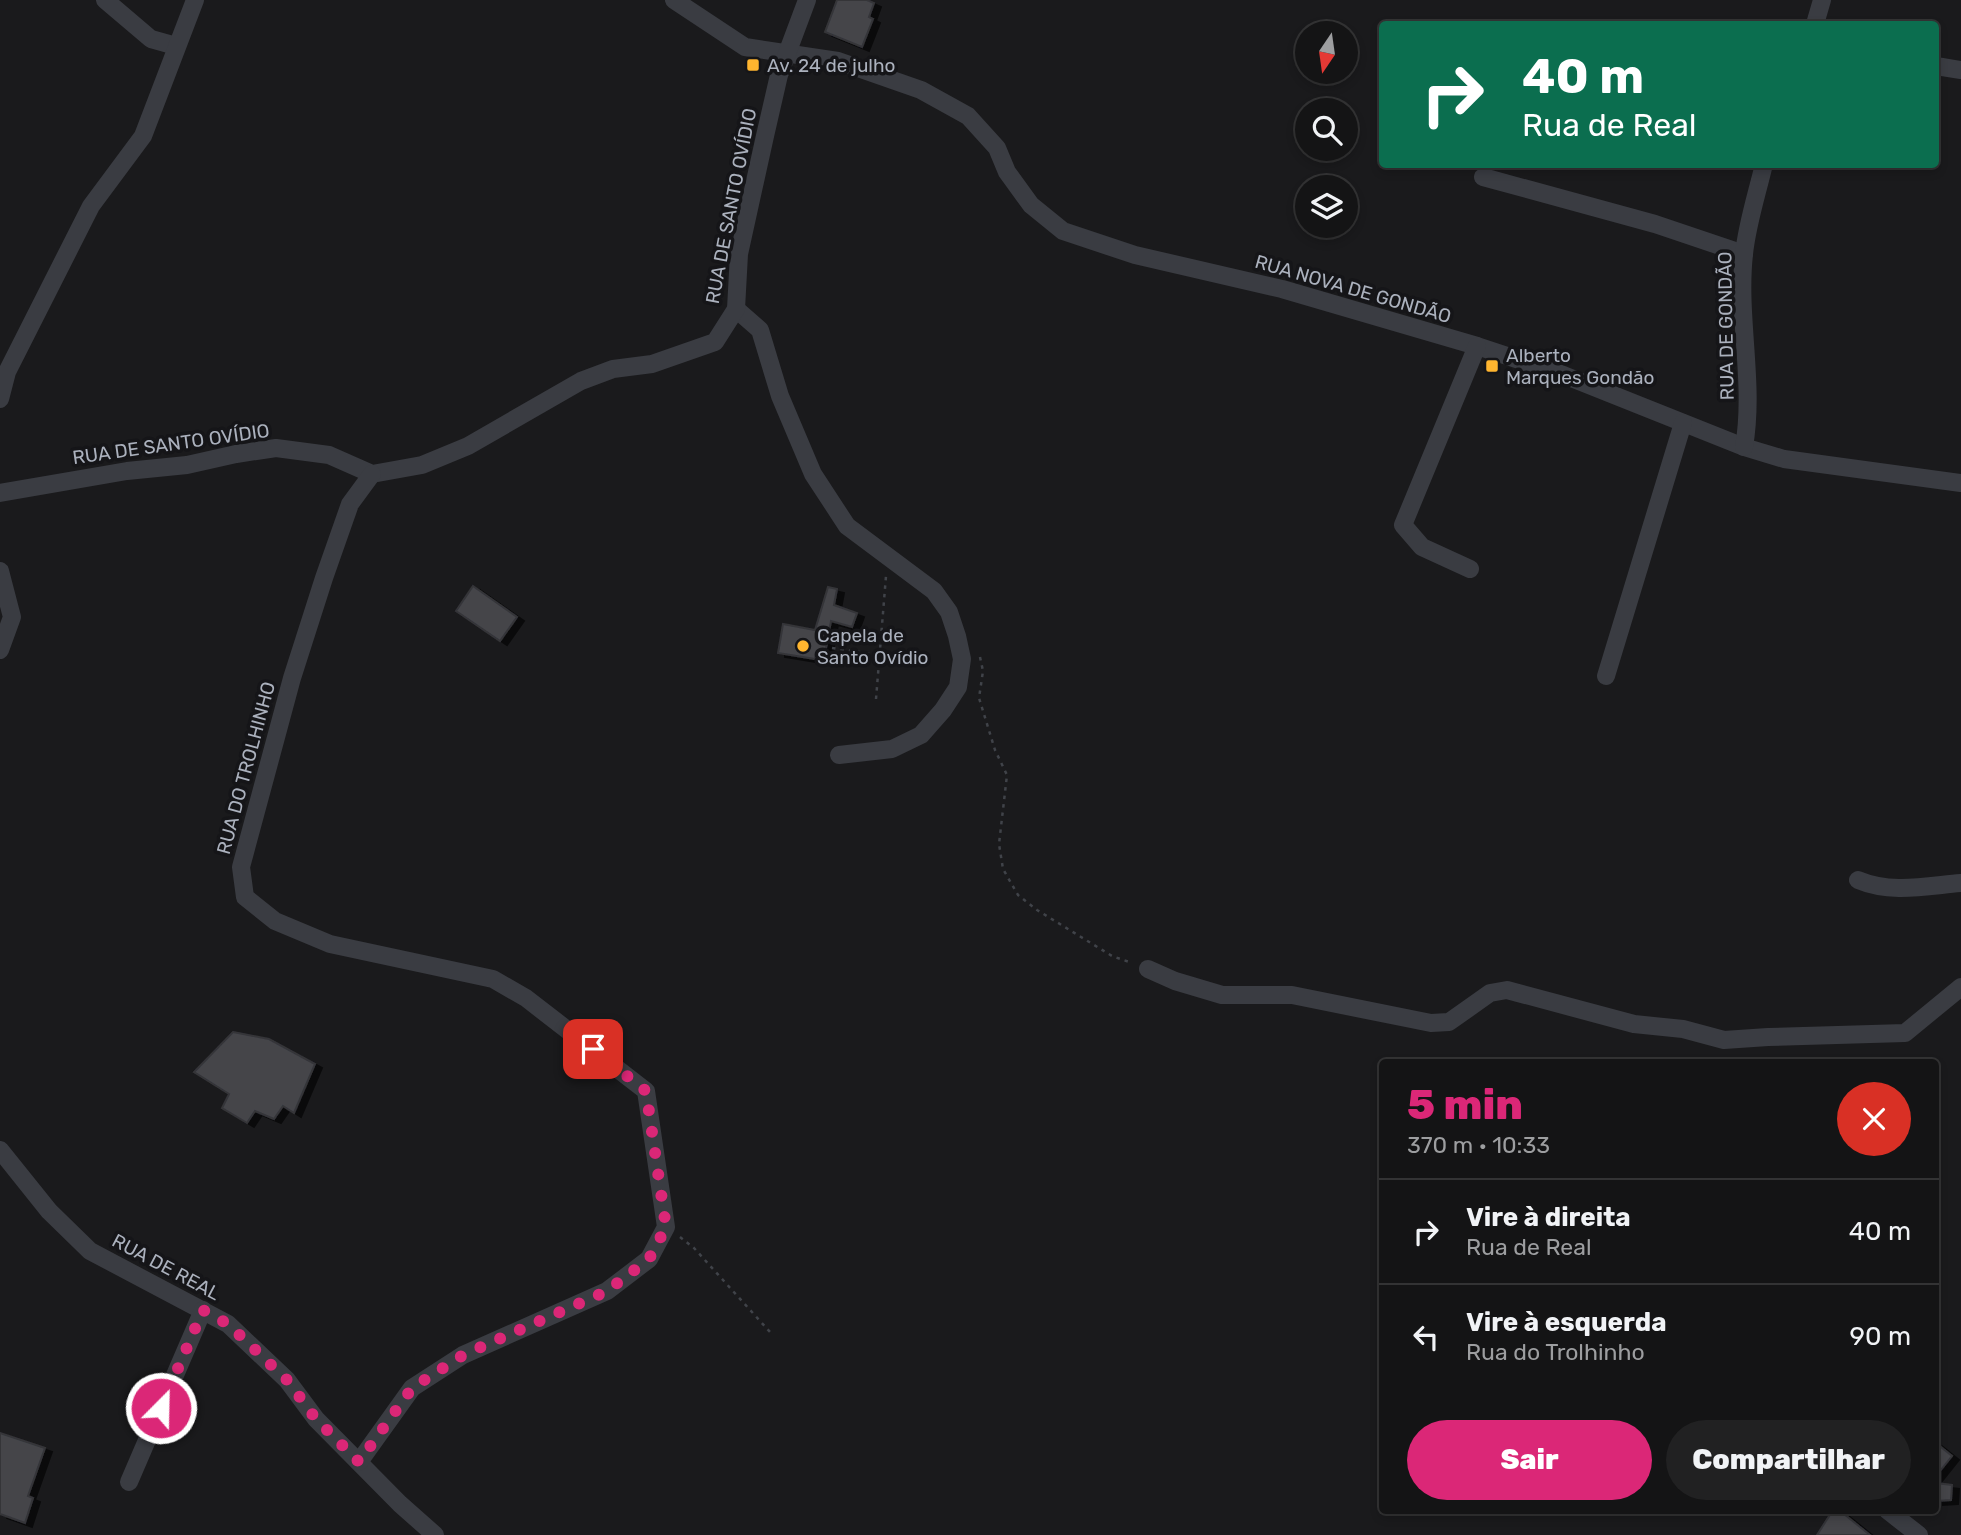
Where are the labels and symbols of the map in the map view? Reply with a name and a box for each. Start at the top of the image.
north arrow [1295,21,1358,84]
place label: Av. 24 de julho [767,54,895,77]
marker: Av. 24 de julho [745,57,761,73]
street label: RUA DE SANTO OVÍDIO [701,106,761,306]
street label: RUA NOVA DE GONDÃO [1252,250,1454,328]
street label: RUA DE GONDÃO [1713,251,1739,401]
place label: Alberto Marques Gondão [1506,344,1654,389]
marker: Alberto Marques Gondão [1484,358,1500,374]
street label: RUA DE SANTO OVÍDIO [71,419,271,469]
place label: Capela de Santo Ovídio [817,624,928,669]
marker: Capela de Santo Ovídio [795,638,811,654]
street label: RUA DO TROLHINHO [212,679,280,857]
pin [563,1019,623,1079]
street label: RUA DE REAL [108,1229,224,1305]
position arrow [124,1371,198,1445]

